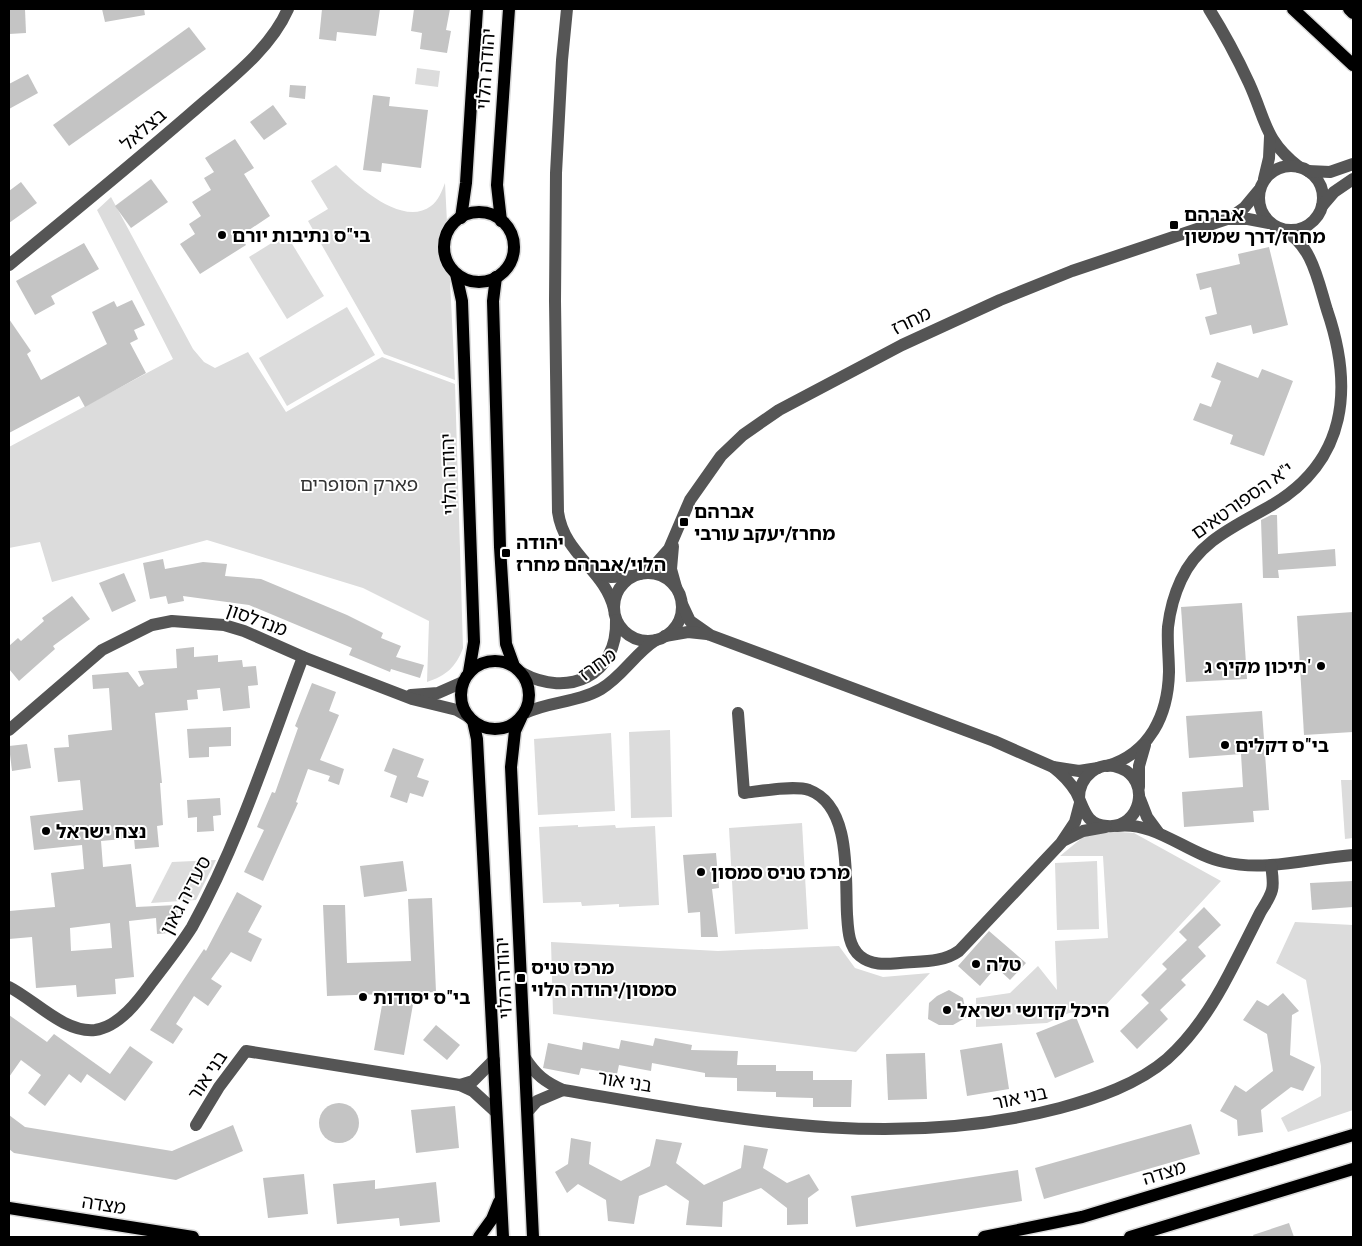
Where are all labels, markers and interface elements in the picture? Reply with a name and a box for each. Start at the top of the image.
street label: יהודה הלוי [470,27,500,111]
street label: בצלאל [115,102,171,155]
place label: אברהם מחרז/דרך שמשון [1184,202,1325,248]
marker: אברהם מחרז/דרך שמשון [1168,219,1180,231]
place label: בי"ס נתיבות יורם [232,223,371,247]
marker: בי"ס נתיבות יורם [216,229,228,241]
street label: מחרז [887,300,935,340]
street label: יהודה הלוי [435,433,461,515]
street label: י"א הספורטאים [1186,456,1298,544]
park label: פארק הסופרים [300,472,418,496]
place label: אברהם מחרז/יעקב עורבי [694,499,835,545]
marker: אברהם מחרז/יעקב עורבי [678,516,690,528]
place label: יהודה הלוי/אברהם מחרז [516,530,666,576]
marker: יהודה הלוי/אברהם מחרז [500,547,512,559]
street label: מנדלסון [223,597,291,641]
street label: מחרז [573,642,621,686]
place label: תיכון מקיף ג' [1204,654,1311,678]
marker: תיכון מקיף ג' [1315,660,1327,672]
place label: בי"ס דקלים [1235,733,1329,757]
marker: בי"ס דקלים [1219,739,1231,751]
place label: נצח ישראל [56,819,147,843]
marker: נצח ישראל [40,825,52,837]
street label: סעדיה גאון [154,851,216,939]
place label: מרכז טניס סמסון [711,860,850,884]
marker: מרכז טניס סמסון [695,866,707,878]
street label: יהודה הלוי [489,936,517,1020]
place label: טלה [986,952,1022,976]
place label: מרכז טניס סמסון/יהודה הלוי [531,955,677,1001]
marker: טלה [970,958,982,970]
marker: מרכז טניס סמסון/יהודה הלוי [515,972,527,984]
place label: בי"ס יסודות [373,985,470,1009]
marker: בי"ס יסודות [357,991,369,1003]
place label: היכל קדושי ישראל [957,998,1110,1022]
marker: היכל קדושי ישראל [941,1004,953,1016]
street label: בני אור [182,1045,232,1104]
street label: בני אור [596,1065,654,1097]
street label: בני אור [991,1080,1049,1114]
street label: מצדה [1139,1154,1189,1190]
street label: מצדה [80,1189,128,1219]

